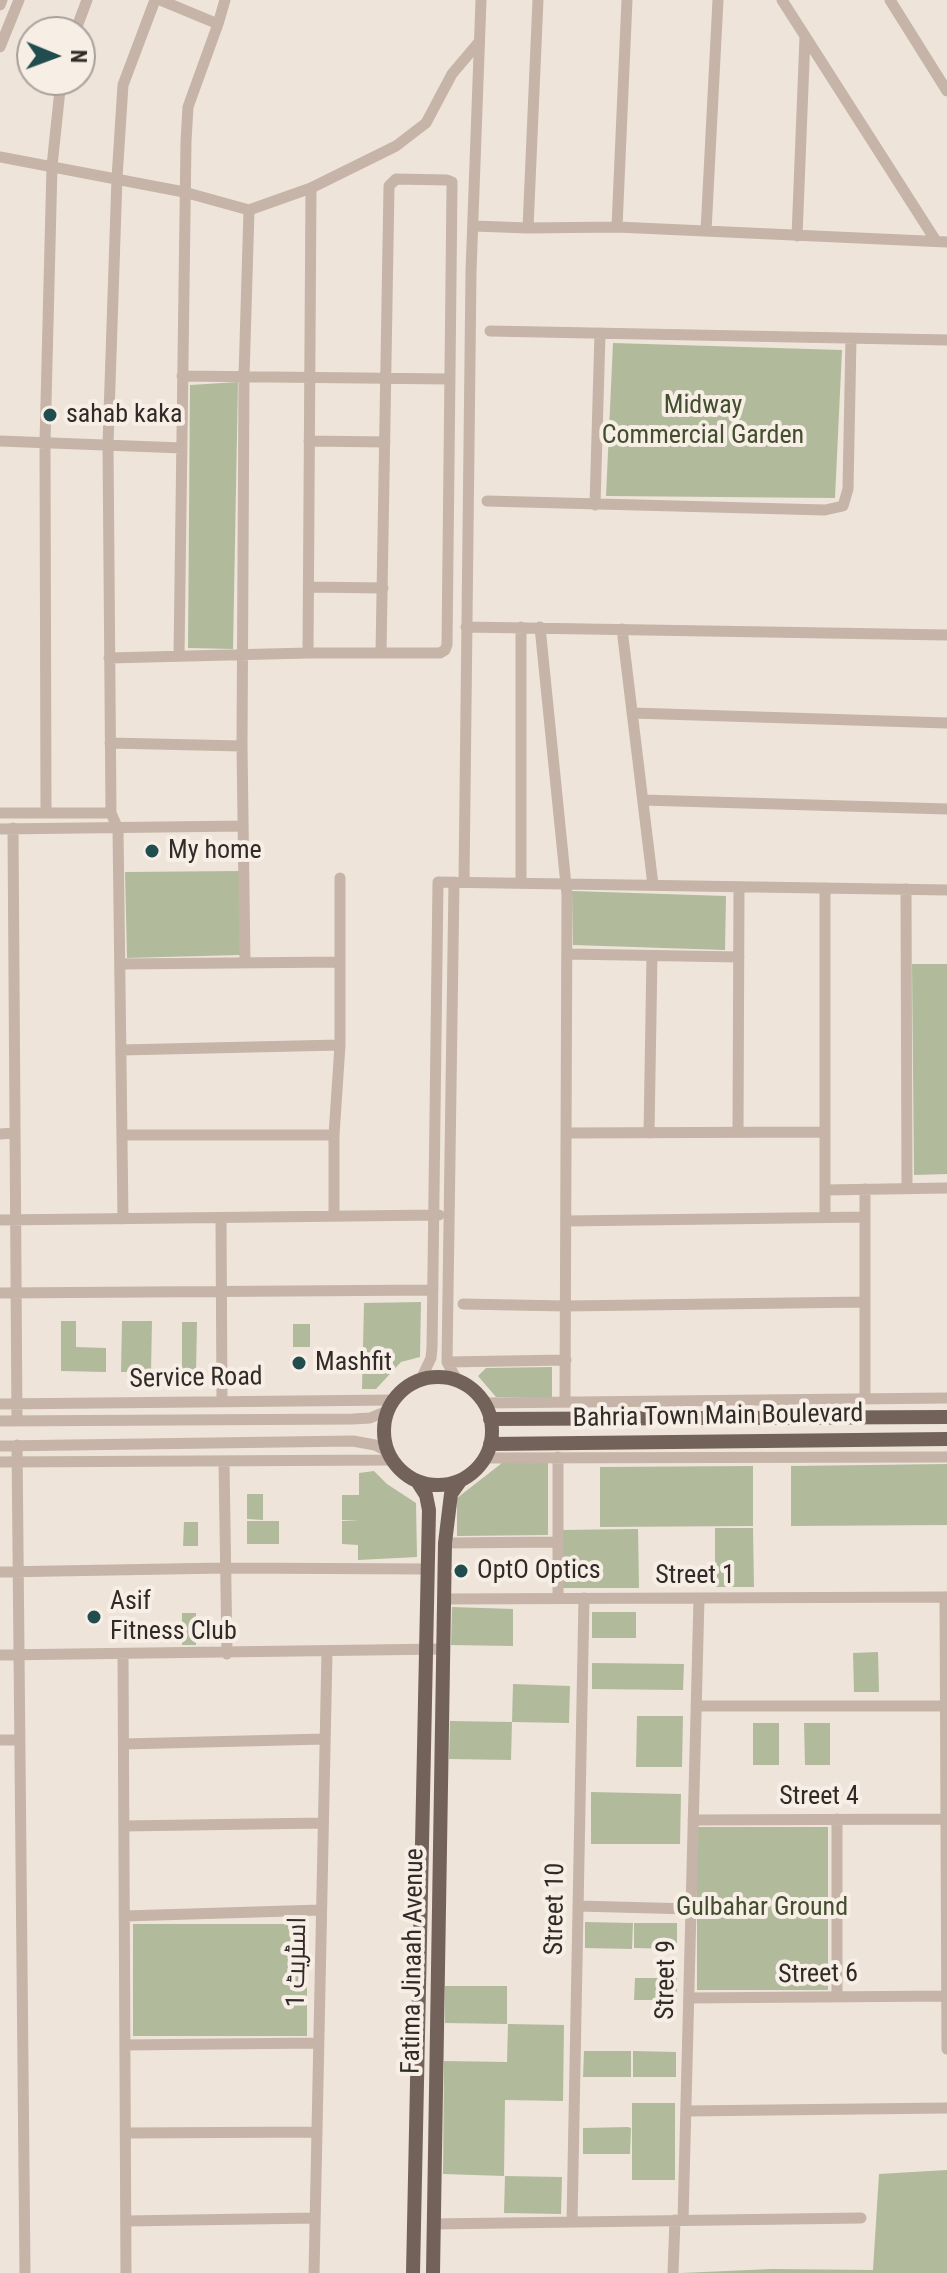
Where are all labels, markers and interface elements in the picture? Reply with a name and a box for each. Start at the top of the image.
north arrow [16,16,96,96]
text: N [66,49,91,63]
park label: Midway Commercial Garden [602,390,804,452]
place label: sahab kaka [66,399,182,431]
marker: sahab kaka [41,406,59,424]
place label: My home [168,835,262,867]
marker: My home [143,842,161,860]
place label: Mashfit [315,1347,392,1379]
marker: Mashfit [290,1354,308,1372]
street label: Service Road [129,1362,263,1396]
street label: Bahria Town Main Boulevard [572,1399,864,1435]
place label: OptO Optics [477,1555,601,1587]
street label: Street 1 [655,1560,735,1592]
marker: OptO Optics [452,1562,470,1580]
place label: Asif Fitness Club [110,1586,237,1648]
marker: Asif Fitness Club [85,1608,103,1626]
street label: Street 4 [779,1781,859,1813]
street label: Fatima Jinaah Avenue [396,1848,432,2074]
street label: Street 10 [540,1862,572,1956]
park label: Gulbahar Ground [676,1892,848,1924]
street label: اسٹریٹ 1 [282,1916,314,2008]
street label: Street 9 [651,1940,683,2020]
street label: Street 6 [778,1959,858,1991]

